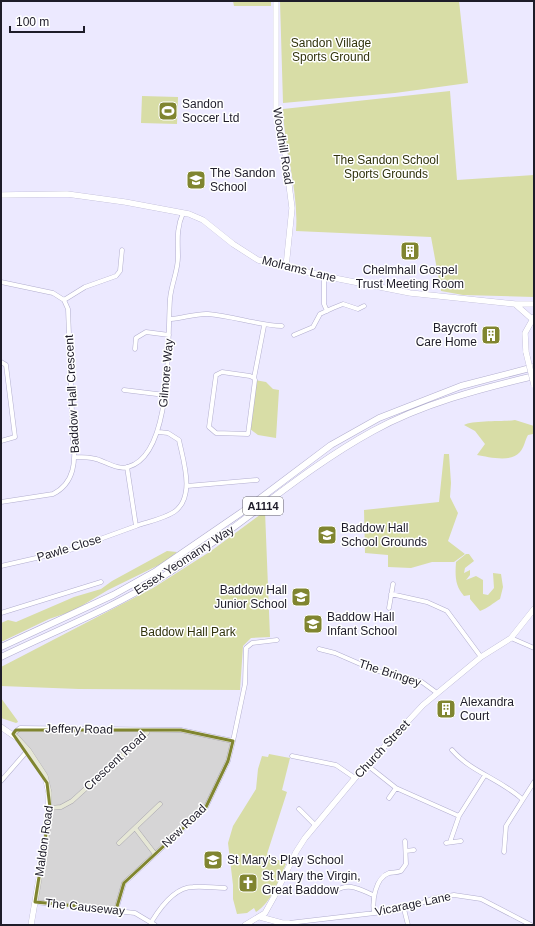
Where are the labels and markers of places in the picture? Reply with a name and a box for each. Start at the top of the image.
place label: Sandon Soccer Ltd [182,97,239,125]
sports icon: Sandon Soccer Ltd [157,100,179,122]
place label: The Sandon School [210,166,275,194]
school or university icon: The Sandon School [185,169,207,191]
building icon: Chelmhall Gospel Trust Meeting Room [399,240,421,262]
place label: Chelmhall Gospel Trust Meeting Room [356,263,464,291]
place label: Baycroft Care Home [416,321,478,349]
building icon: Baycroft Care Home [480,324,502,346]
place label: Baddow Hall School Grounds [341,521,427,549]
school or university icon: Baddow Hall School Grounds [316,524,338,546]
place label: Baddow Hall Junior School [214,583,287,611]
school or university icon: Baddow Hall Junior School [290,586,312,608]
place label: Baddow Hall Infant School [327,610,397,638]
school or university icon: Baddow Hall Infant School [302,613,324,635]
place label: Alexandra Court [460,695,514,723]
building icon: Alexandra Court [435,698,457,720]
school or university icon: St Mary's Play School [202,849,224,871]
place label: St Mary's Play School [227,853,343,867]
place label: St Mary the Virgin, Great Baddow [262,869,360,897]
church icon: St Mary the Virgin, Great Baddow [237,872,259,894]

